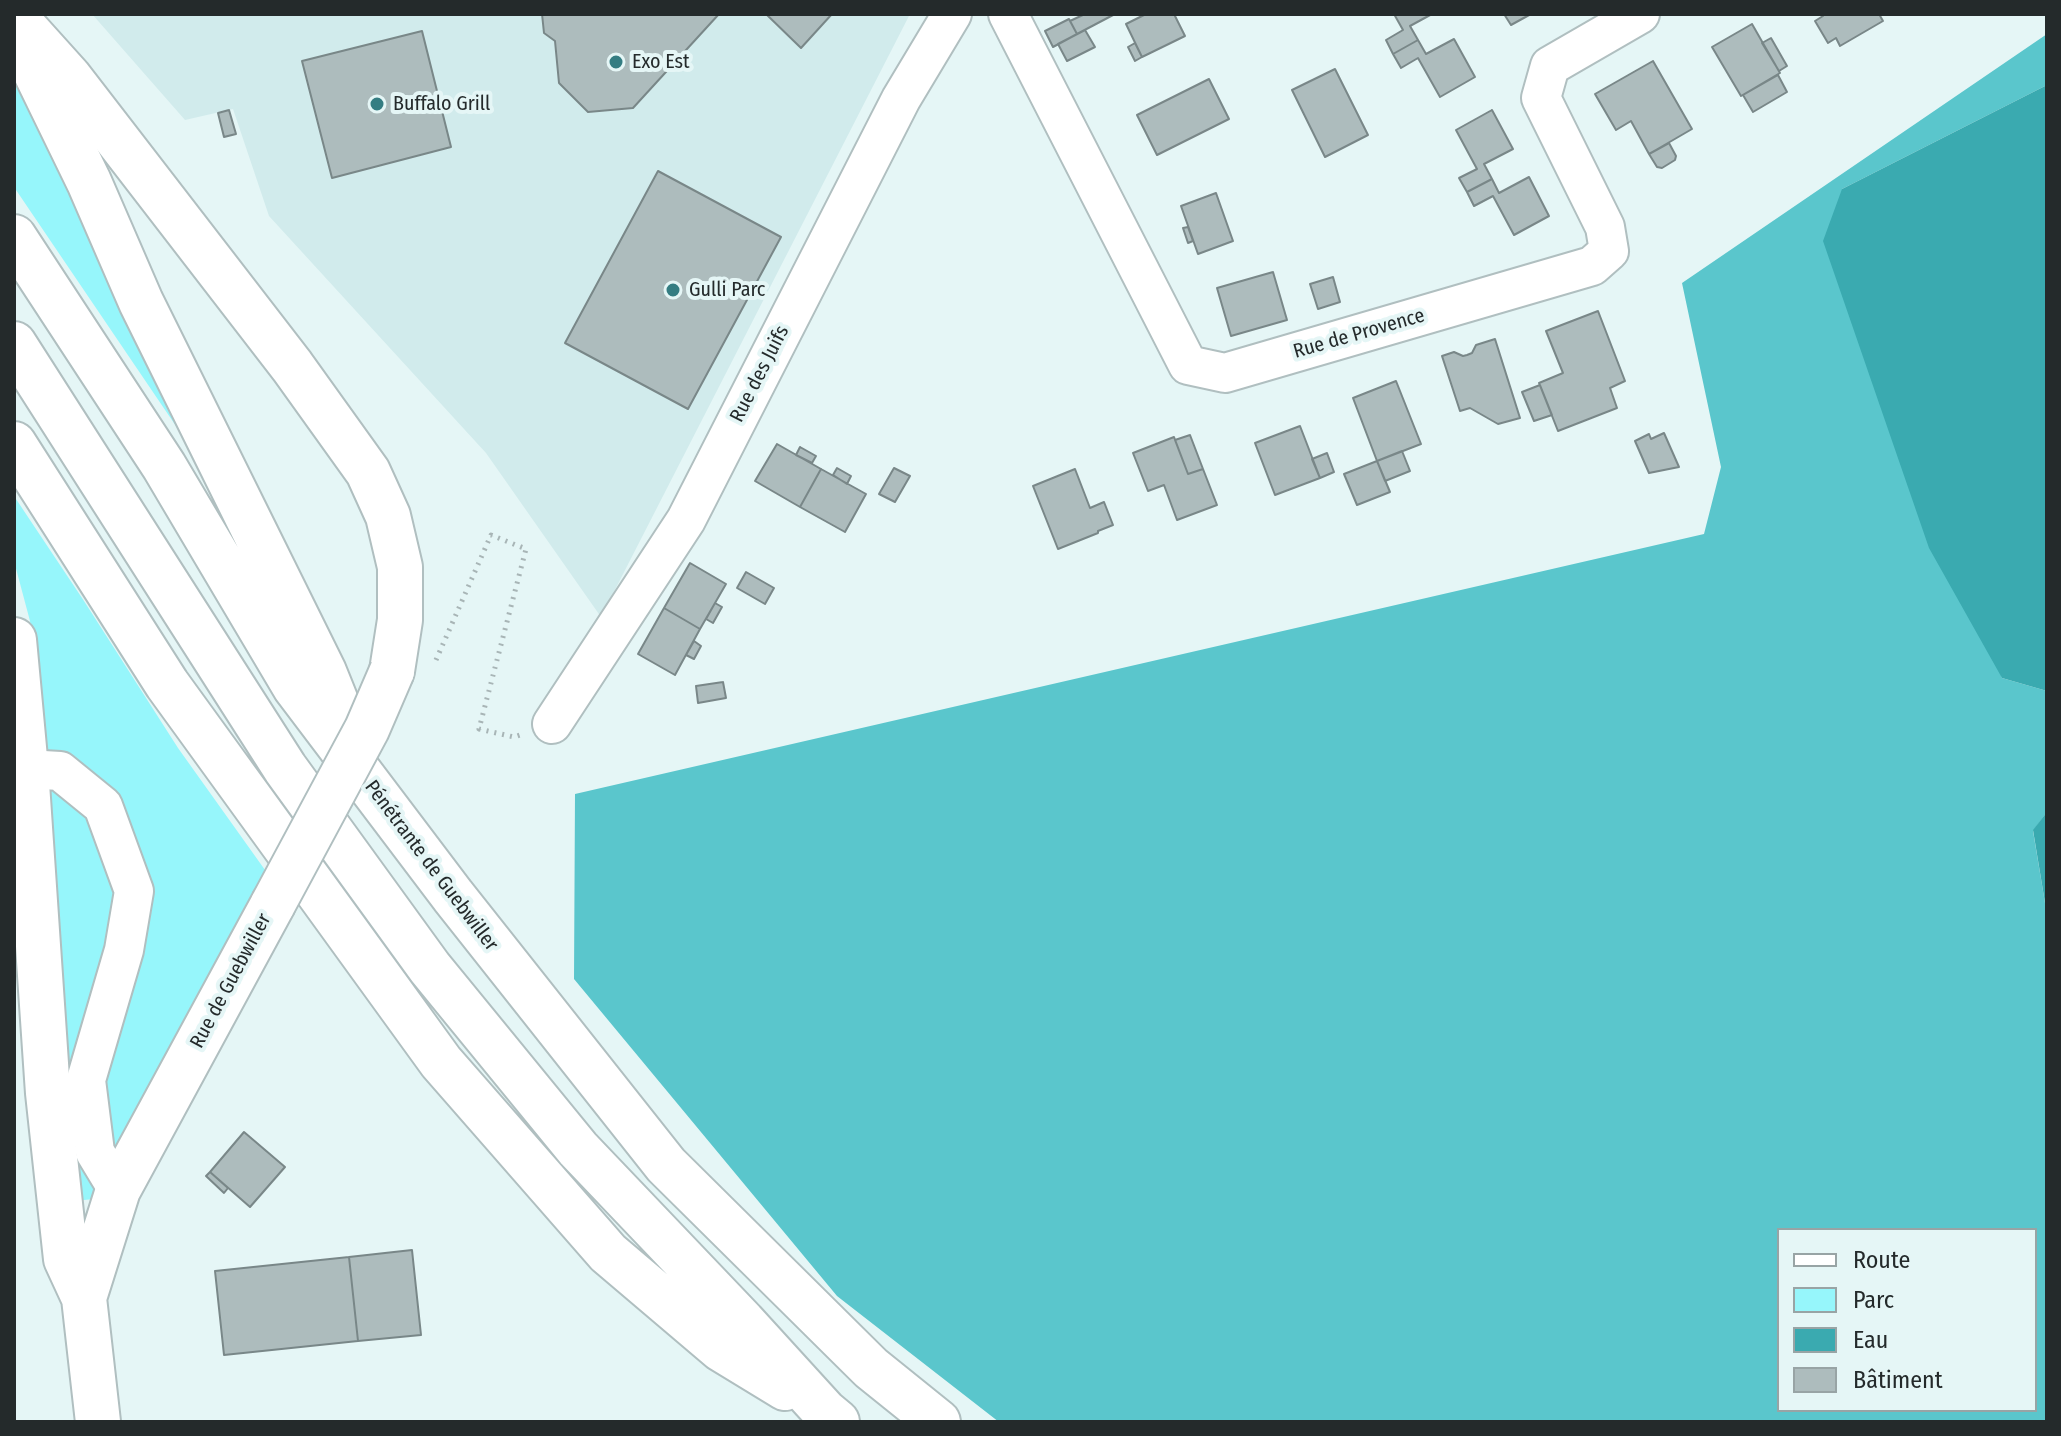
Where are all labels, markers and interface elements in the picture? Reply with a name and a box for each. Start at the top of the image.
place label: Exo Est [632,50,690,74]
marker: Exo Est [607,53,625,71]
place label: Buffalo Grill [393,92,490,116]
marker: Buffalo Grill [368,95,386,113]
place label: Gulli Parc [689,278,765,302]
marker: Gulli Parc [664,281,682,299]
street label: Rue de Provence [1291,304,1427,364]
street label: Rue des Juifs [725,322,795,426]
street label: Pénétrante de Guebwiller [359,776,503,956]
street label: Rue de Guebwiller [185,910,277,1052]
legend [1777,1228,2037,1412]
text: Route [1853,1246,1910,1274]
text: Parc [1853,1286,1894,1314]
text: Eau [1853,1326,1888,1354]
text: Bâtiment [1853,1366,1943,1394]

